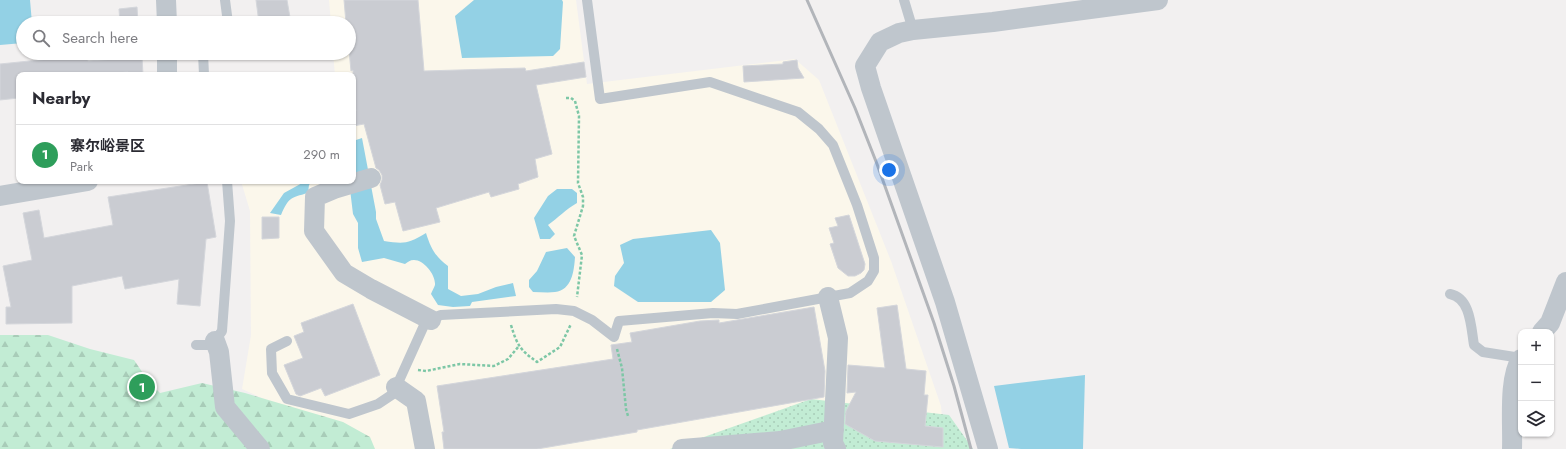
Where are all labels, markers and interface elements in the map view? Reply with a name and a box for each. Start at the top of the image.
search box [16,16,356,60]
icon: search [30,27,52,49]
text: Search here [62,27,138,49]
text: Nearby [32,86,90,110]
text: 寨尔峪景区 [70,135,145,157]
text: 1 [42,145,48,164]
text: 290 m [303,145,340,164]
text: Park [70,157,93,176]
your location [879,160,899,180]
map controls [1518,329,1554,437]
button: + [1518,329,1554,365]
button: − [1518,365,1554,401]
pin: 1 [129,372,155,402]
button: layers [1518,401,1554,437]

